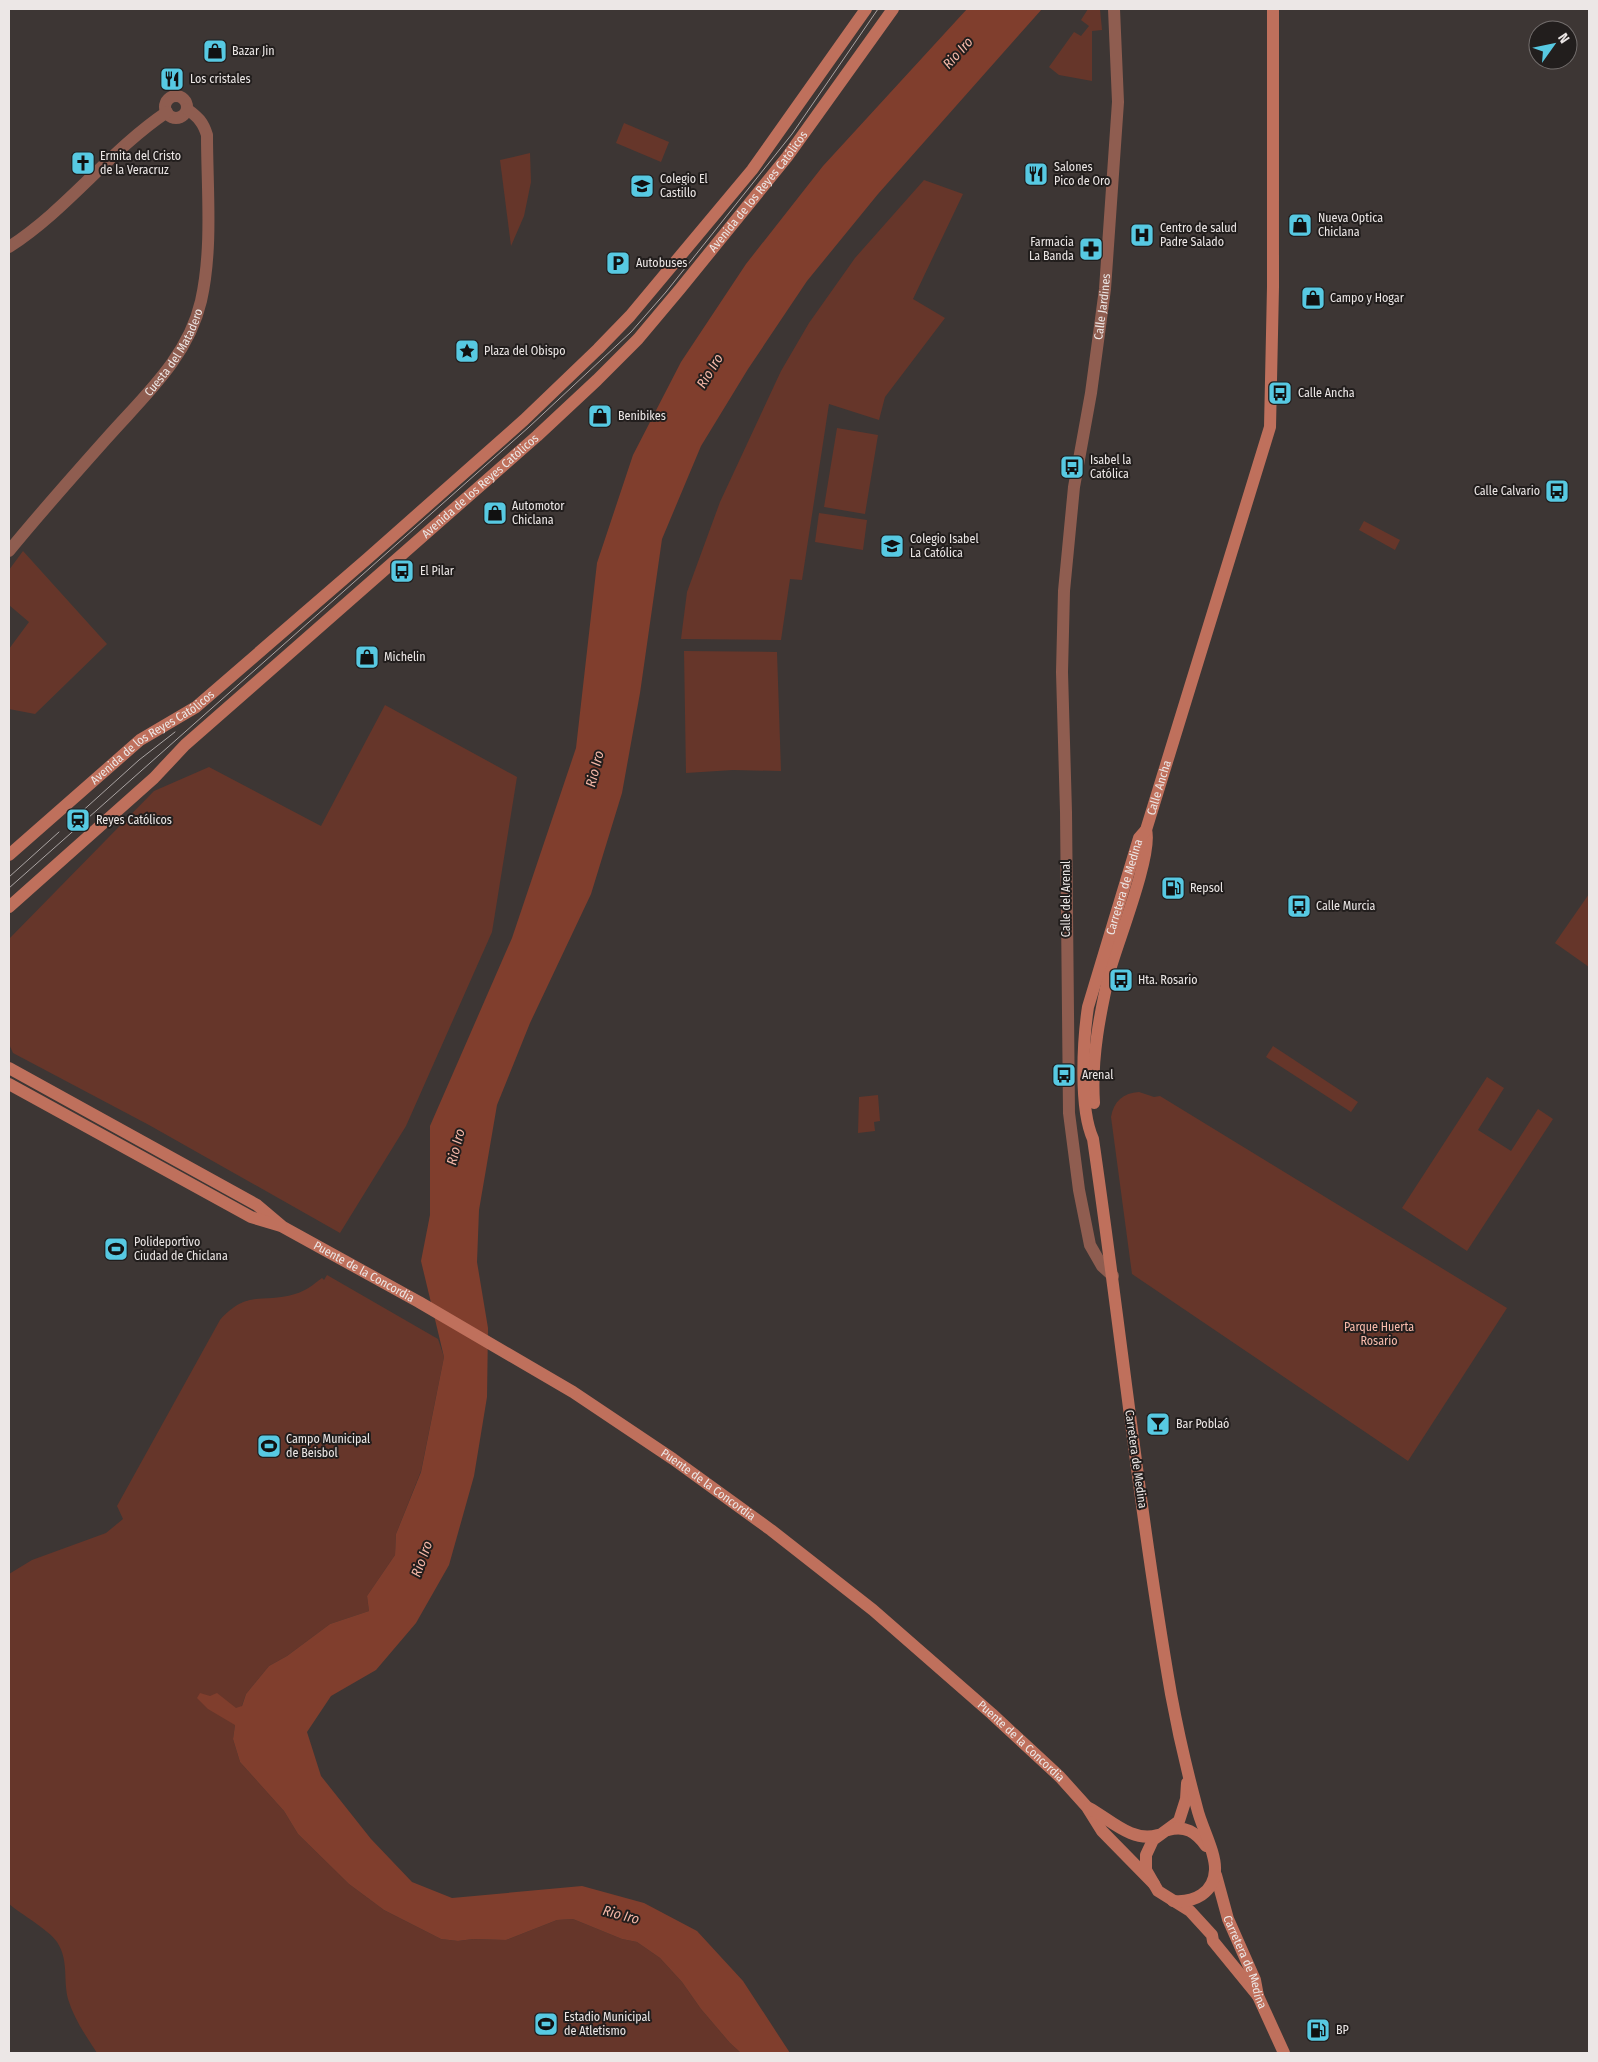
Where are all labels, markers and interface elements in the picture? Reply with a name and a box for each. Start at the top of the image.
north arrow [1528,20,1578,70]
text: N [1554,30,1573,46]
water label: Rio Iro [939,34,977,72]
shop icon: Bazar Jin [202,38,228,64]
place label: Bazar Jin [232,44,275,58]
restaurant icon: Los cristales [159,66,185,92]
place label: Los cristales [190,72,251,86]
street label: Avenida de los Reyes Católicos [706,128,810,255]
place label: Ermita del Cristo de la Veracruz [100,149,181,177]
church icon: Ermita del Cristo de la Veracruz [70,150,96,176]
place label: Salones Pico de Oro [1054,160,1110,188]
restaurant icon: Salones Pico de Oro [1023,161,1049,187]
place label: Colegio El Castillo [660,172,708,200]
school or university icon: Colegio El Castillo [629,173,655,199]
place label: Nueva Optica Chiclana [1318,211,1383,239]
shop icon: Nueva Optica Chiclana [1287,212,1313,238]
place label: Centro de salud Padre Salado [1160,221,1237,249]
hospital icon: Centro de salud Padre Salado [1129,222,1155,248]
place label: Farmacia La Banda [1029,235,1074,263]
pharmacy icon: Farmacia La Banda [1078,236,1104,262]
parking icon: Autobuses [605,250,631,276]
place label: Autobuses [636,256,687,270]
street label: Calle Jardines [1091,273,1113,341]
shop icon: Campo y Hogar [1300,285,1326,311]
place label: Campo y Hogar [1330,291,1405,305]
street label: Cuesta del Matadero [141,307,206,399]
place icon: Plaza del Obispo [454,338,480,364]
place label: Plaza del Obispo [484,344,566,358]
water label: Rio Iro [693,351,727,391]
bus stop icon: Calle Ancha [1267,380,1293,406]
place label: Calle Ancha [1298,386,1355,400]
shop icon: Benibikes [587,403,613,429]
place label: Benibikes [618,409,666,423]
street label: Avenida de los Reyes Católicos [419,431,541,541]
place label: Isabel la Católica [1090,453,1131,481]
bus stop icon: Isabel la Católica [1059,454,1085,480]
bus stop icon: Calle Calvario [1544,478,1570,504]
place label: Calle Calvario [1474,484,1540,498]
place label: Automotor Chiclana [512,499,565,527]
shop icon: Automotor Chiclana [482,500,508,526]
place label: Colegio Isabel La Católica [910,532,979,560]
school or university icon: Colegio Isabel La Católica [879,533,905,559]
bus stop icon: El Pilar [389,558,415,584]
place label: El Pilar [420,564,455,578]
shop icon: Michelin [354,644,380,670]
place label: Michelin [384,650,425,664]
street label: Avenida de los Reyes Católicos [88,687,217,787]
water label: Rio Iro [582,749,608,789]
street label: Calle Ancha [1144,758,1174,817]
station icon: Reyes Católicos [65,807,91,833]
place label: Reyes Católicos [96,813,172,827]
street label: Carretera de Medina [1103,837,1145,937]
street label: Calle del Arenal [1059,861,1073,937]
fuel station icon: Repsol [1160,875,1186,901]
place label: Repsol [1190,881,1223,895]
bus stop icon: Calle Murcia [1286,893,1312,919]
place label: Calle Murcia [1316,899,1376,913]
bus stop icon: Hta. Rosario [1108,967,1134,993]
place label: Hta. Rosario [1138,973,1197,987]
bus stop icon: Arenal [1051,1062,1077,1088]
place label: Arenal [1082,1068,1113,1082]
water label: Rio Iro [443,1127,469,1167]
place label: Polideportivo Ciudad de Chiclana [134,1235,228,1263]
sports icon: Polideportivo Ciudad de Chiclana [103,1236,129,1262]
street label: Puente de la Concordia [311,1238,417,1305]
park label: Parque Huerta Rosario [1344,1320,1414,1348]
street label: Carretera de Medina [1122,1409,1150,1509]
bar icon: Bar Poblaó [1145,1411,1171,1437]
place label: Bar Poblaó [1176,1417,1229,1431]
place label: Campo Municipal de Beisbol [286,1432,370,1460]
sports icon: Campo Municipal de Beisbol [256,1433,282,1459]
street label: Puente de la Concordia [658,1446,758,1523]
water label: Rio Iro [408,1539,436,1579]
street label: Puente de la Concordia [975,1698,1068,1785]
water label: Rio Iro [601,1902,641,1928]
street label: Carretera de Medina [1220,1914,1270,2011]
place label: Estadio Municipal de Atletismo [564,2010,651,2038]
sports icon: Estadio Municipal de Atletismo [533,2011,559,2037]
fuel station icon: BP [1305,2017,1331,2043]
place label: BP [1336,2023,1349,2037]

